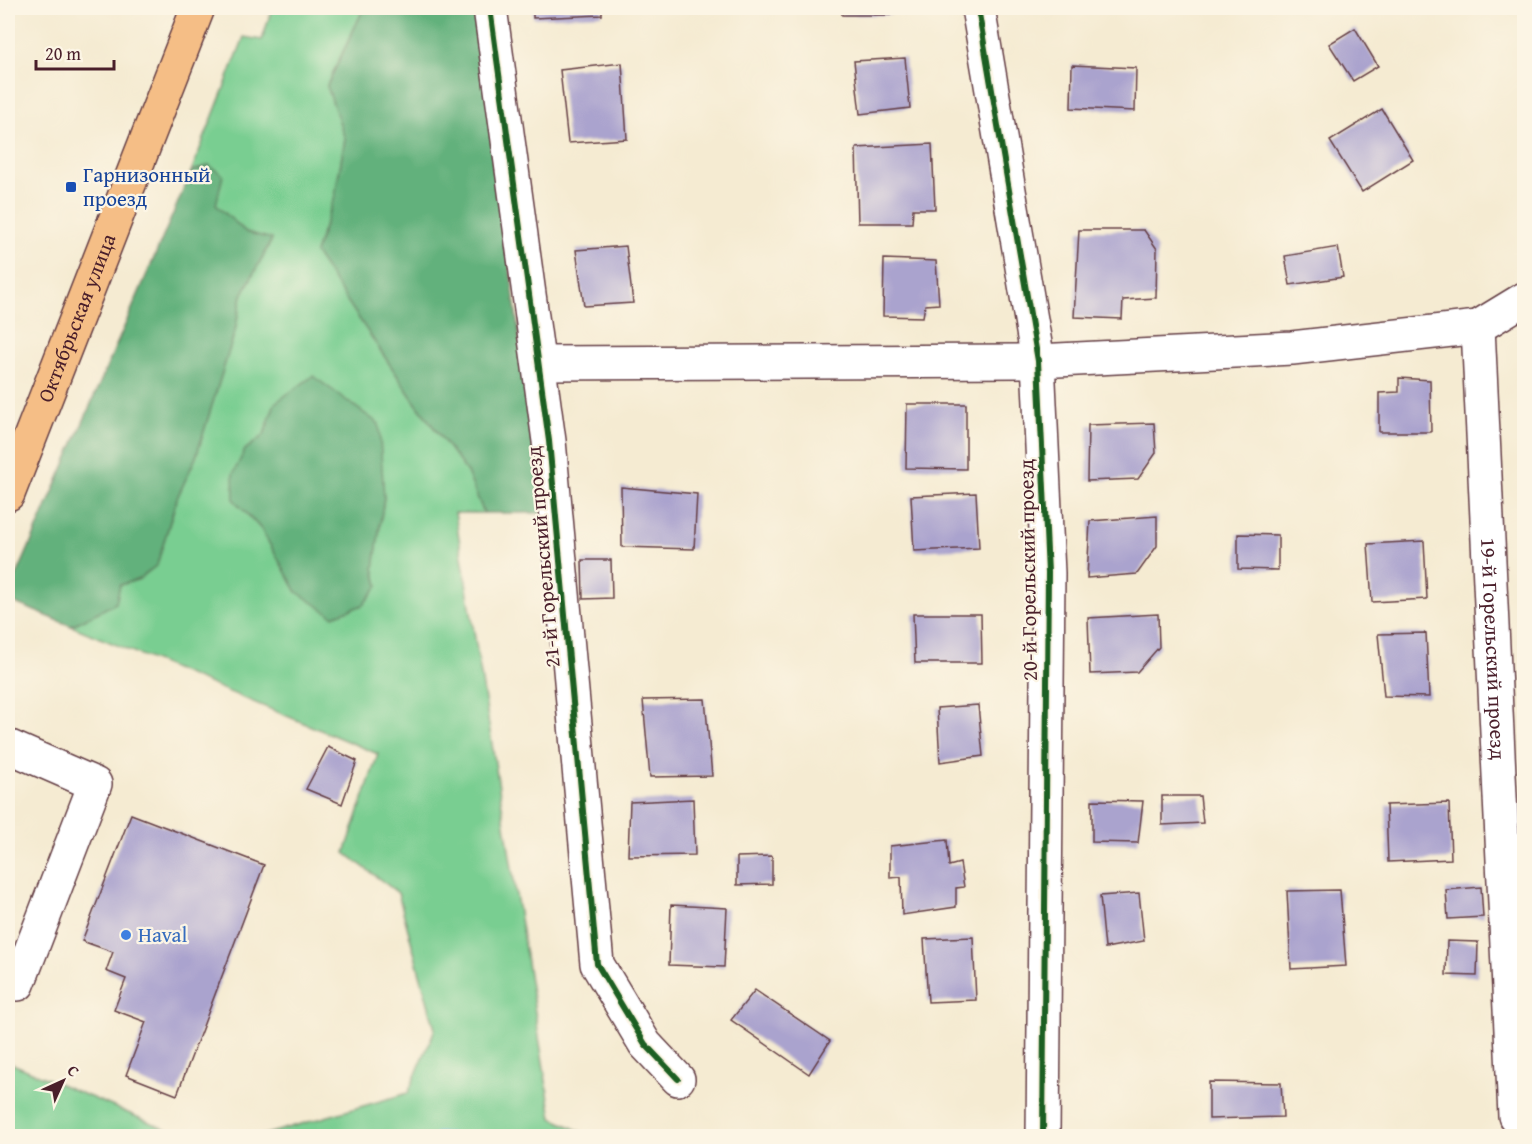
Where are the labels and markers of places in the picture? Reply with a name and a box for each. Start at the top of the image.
place label: Гарнизонный проезд [83,159,211,214]
marker: Гарнизонный проезд [64,180,78,194]
place label: Haval [138,919,188,950]
marker: Haval [119,928,133,942]

